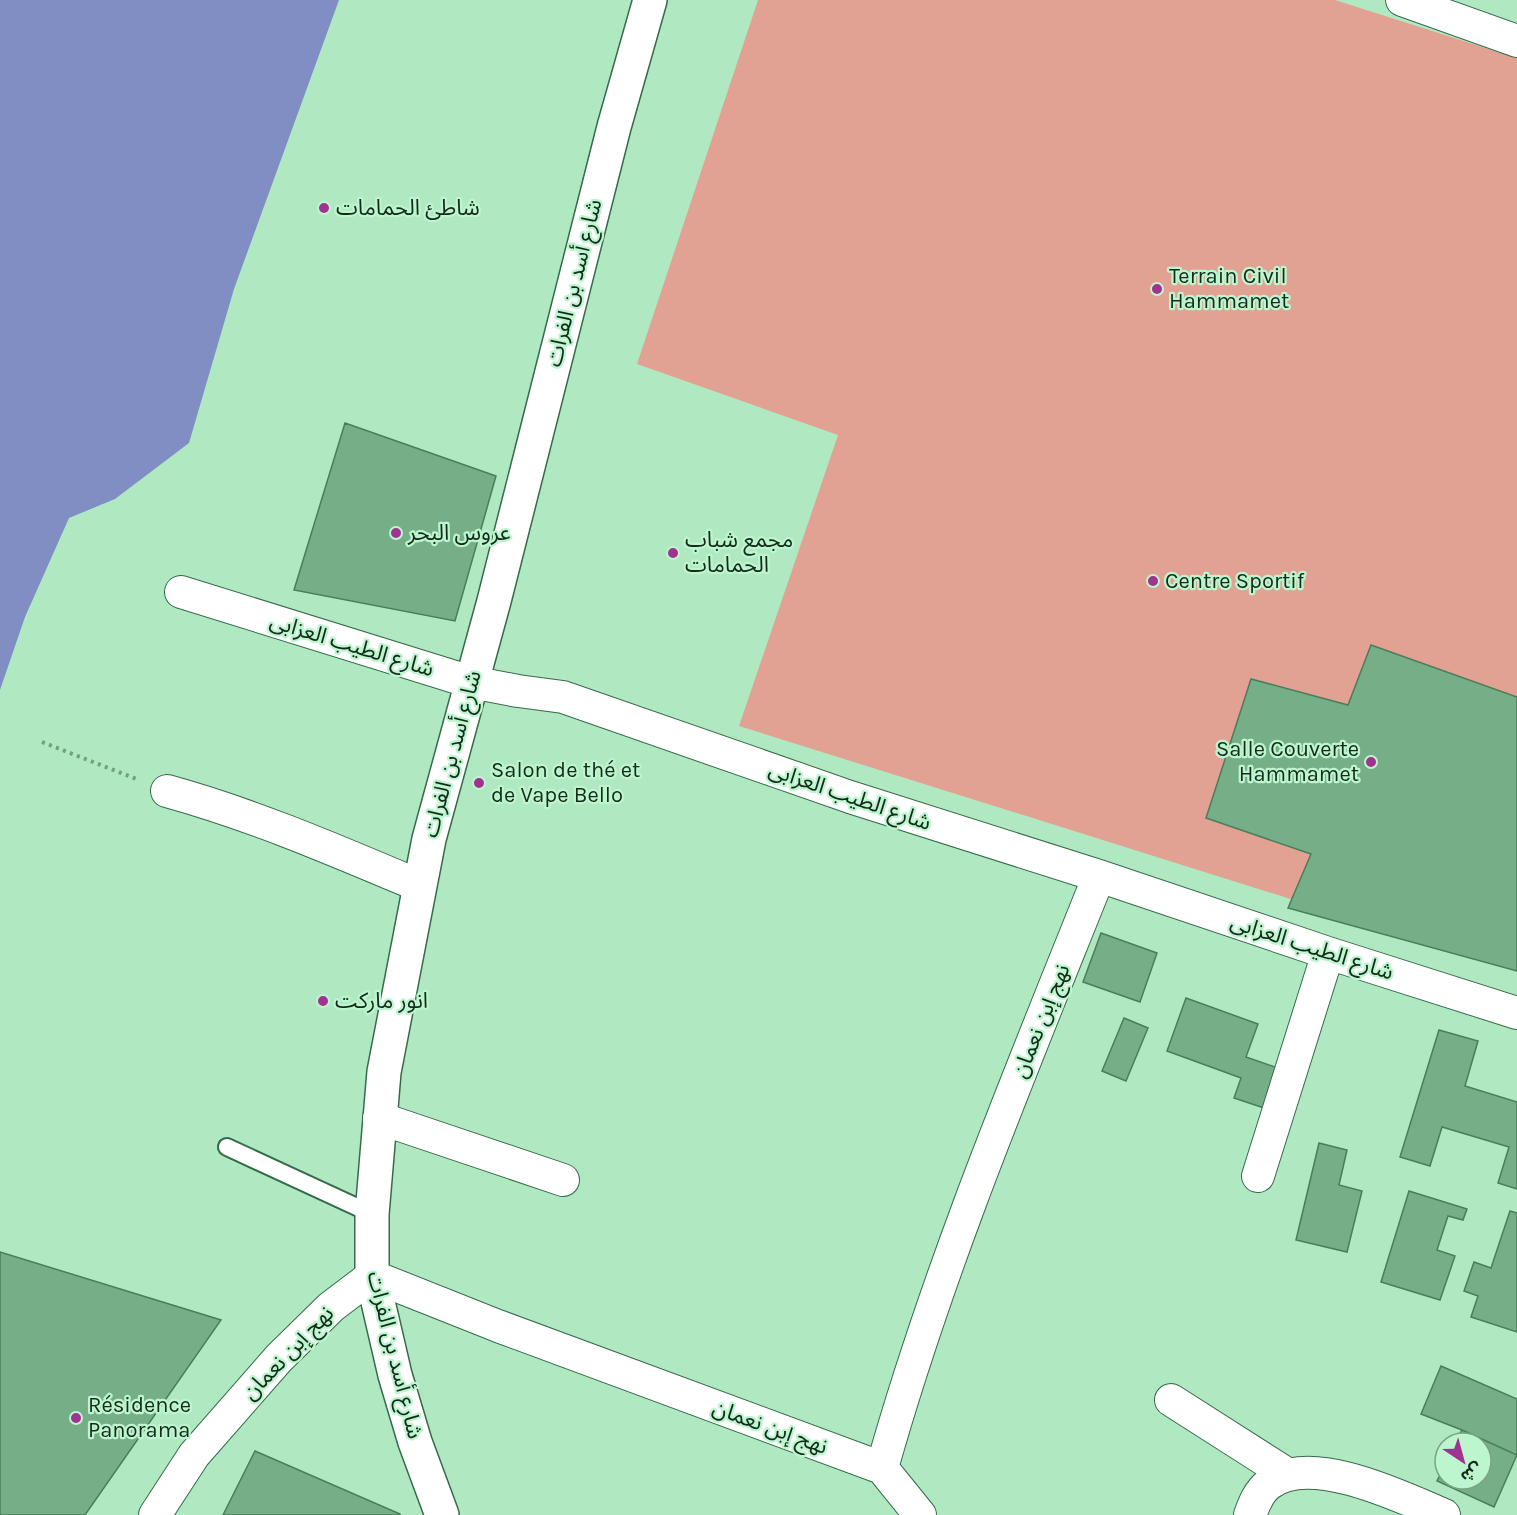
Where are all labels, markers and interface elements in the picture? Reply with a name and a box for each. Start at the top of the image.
place label: شاطئ الحمامات [336,195,480,221]
street label: شارع أسد بن الفرات [540,196,610,370]
marker: شاطئ الحمامات [317,201,331,215]
place label: Terrain Civil Hammamet [1169,263,1289,314]
marker: Terrain Civil Hammamet [1150,282,1164,296]
place label: عروس البحر [407,520,511,546]
marker: عروس البحر [389,526,403,540]
place label: مجمع شباب الحمامات [685,527,793,578]
marker: مجمع شباب الحمامات [666,546,680,560]
place label: Centre Sportif [1165,568,1305,594]
marker: Centre Sportif [1146,574,1160,588]
street label: شارع الطيب العزابى [266,608,437,685]
street label: شارع أسد بن الفرات [416,667,490,841]
place label: Salle Couverte Hammamet [1216,736,1359,787]
marker: Salle Couverte Hammamet [1364,755,1378,769]
street label: شارع الطيب العزابى [764,756,935,839]
place label: Salon de thé et de Vape Bello [491,757,640,808]
marker: Salon de thé et de Vape Bello [472,776,486,790]
street label: شارع الطيب العزابى [1226,908,1397,988]
street label: نهج إبن نعمان [1006,960,1078,1083]
place label: انور ماركت [335,988,428,1014]
marker: انور ماركت [316,994,330,1008]
street label: شارع أسد بن الفرات [359,1268,429,1442]
street label: نهج إبن نعمان [237,1301,341,1407]
place label: Résidence Panorama [88,1392,191,1443]
street label: نهج إبن نعمان [708,1394,831,1463]
marker: Résidence Panorama [69,1411,83,1425]
north arrow [1433,1431,1493,1491]
text: ش [1457,1459,1486,1487]

